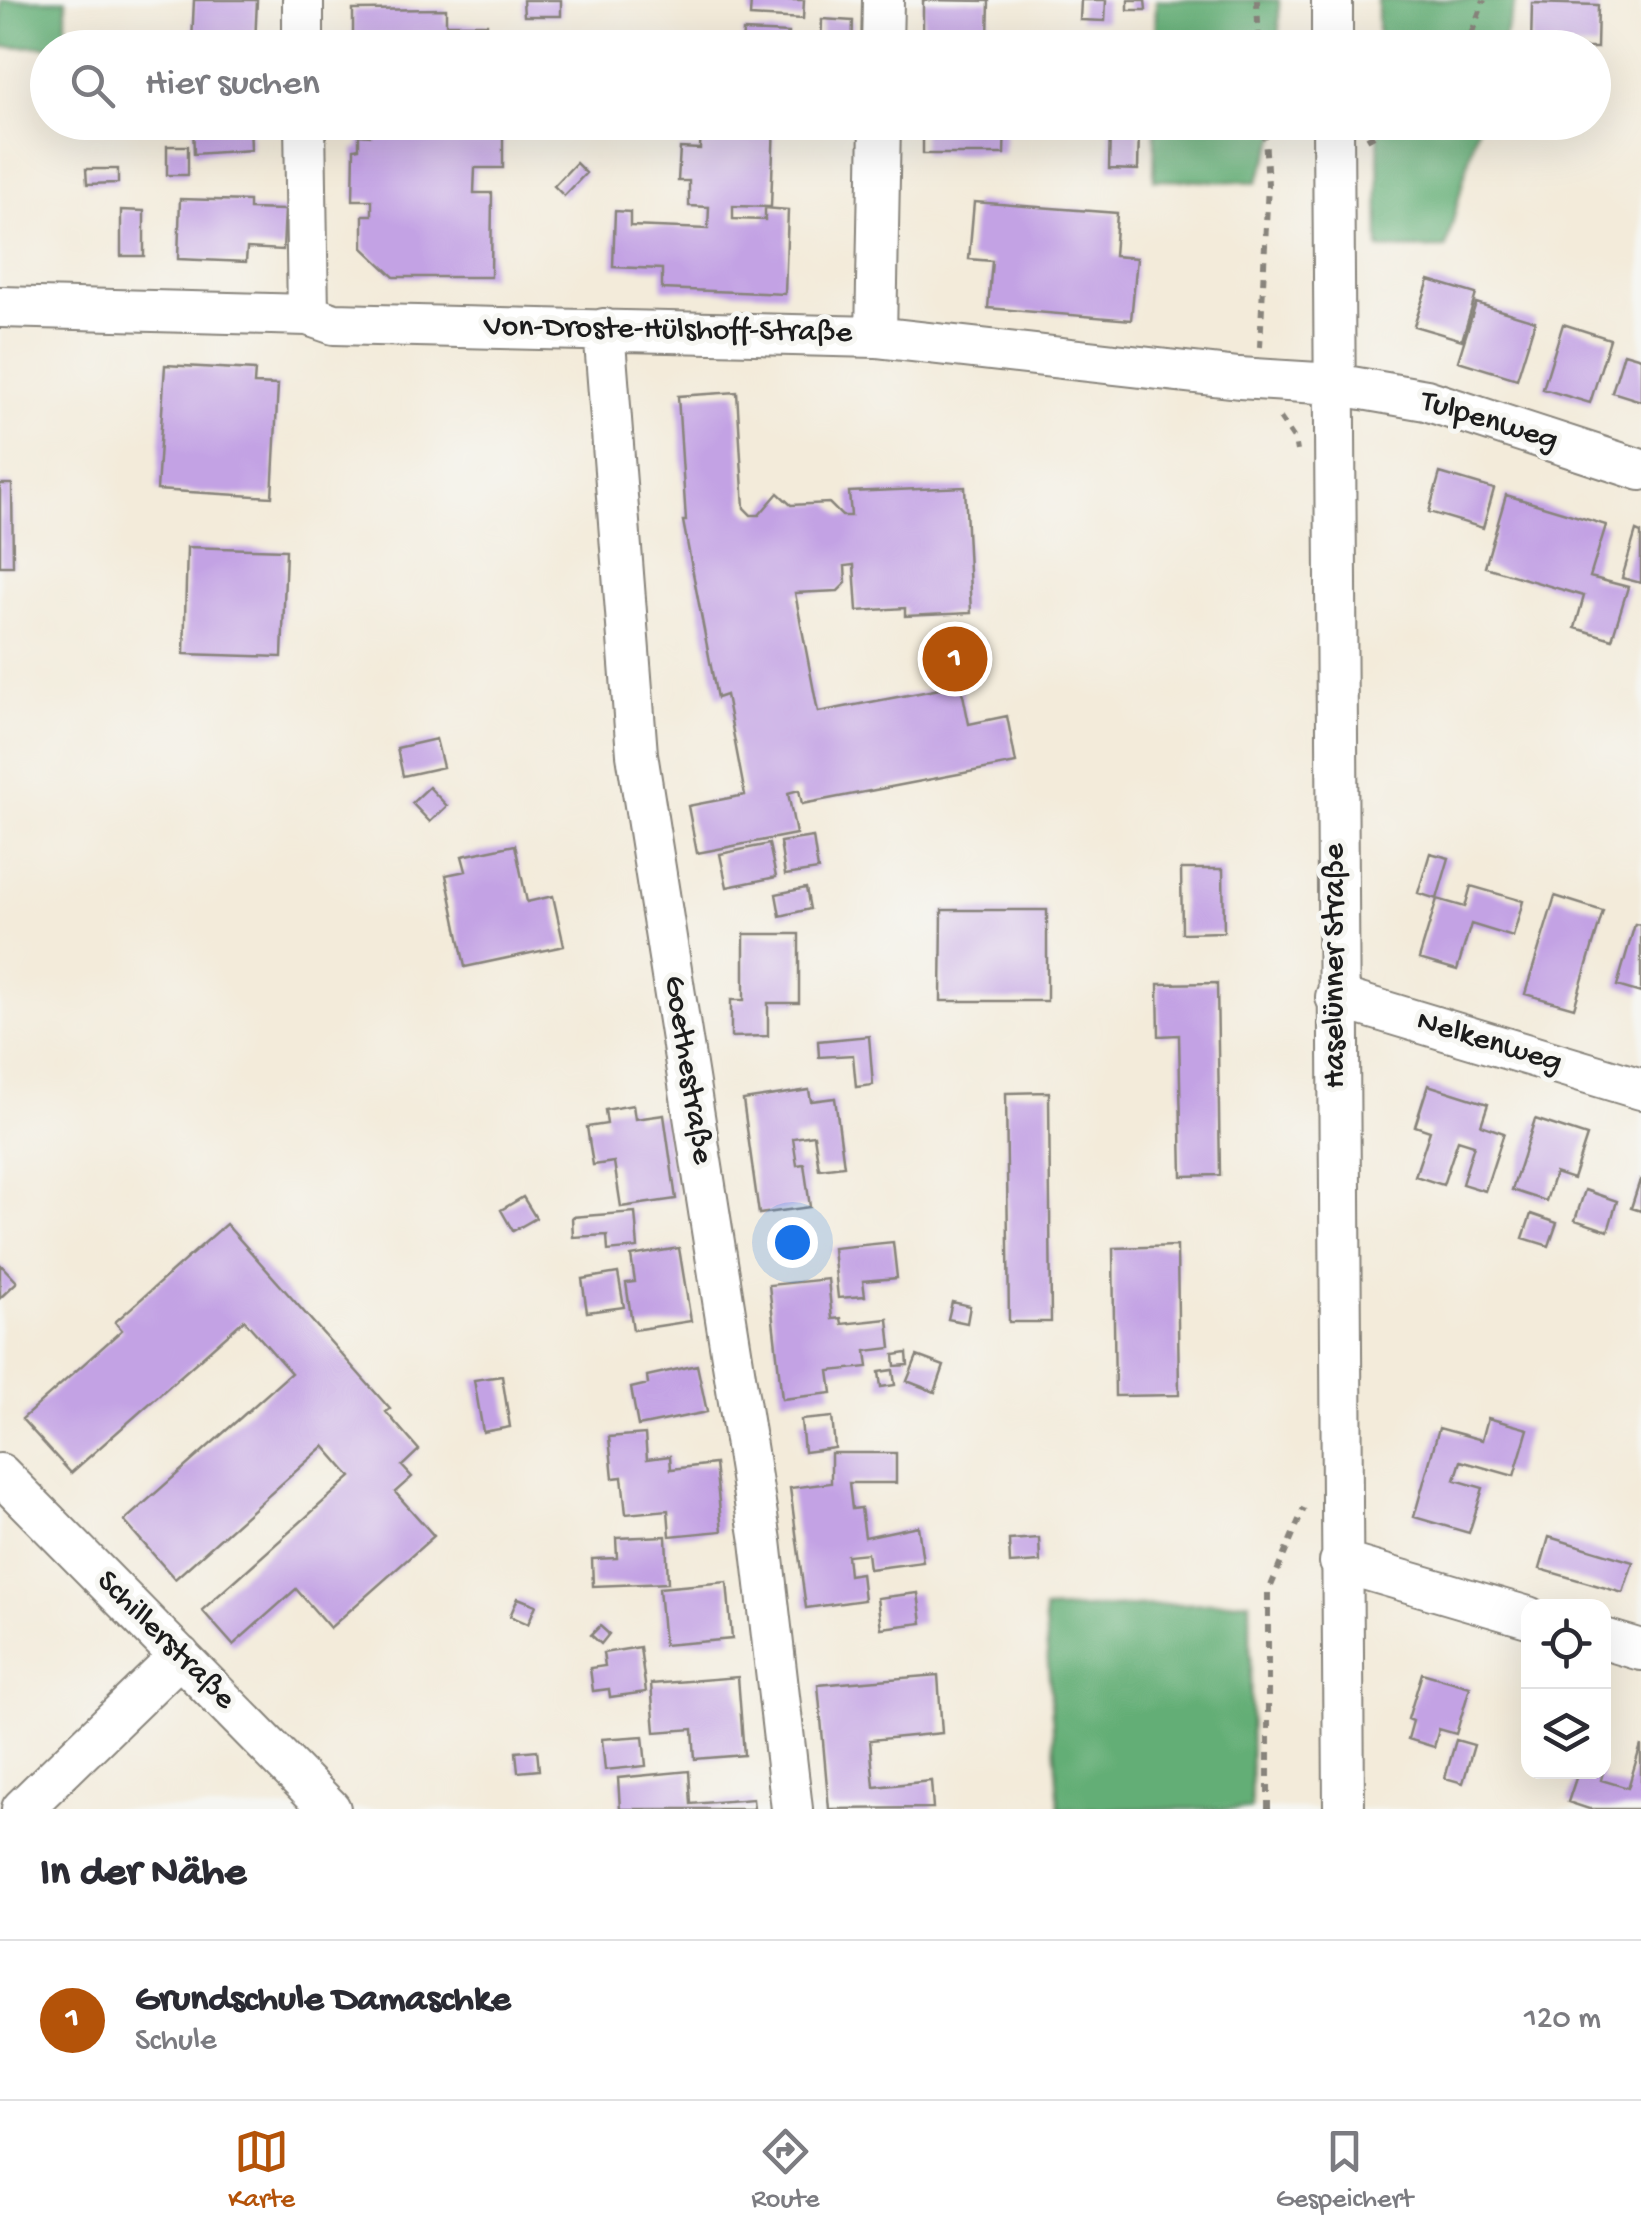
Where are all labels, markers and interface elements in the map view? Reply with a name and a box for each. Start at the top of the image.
search box [30,30,1611,140]
icon: search [65,58,120,113]
text: Hier suchen [145,63,320,107]
street label: Von-Droste-Hülshoff-Straße [483,309,853,353]
street label: Tulpenweg [1414,383,1562,461]
pin: 1 [922,622,988,696]
street label: Haselünner Straße [1317,843,1355,1089]
street label: Goethestraße [653,973,721,1167]
street label: Nelkenweg [1412,1003,1566,1083]
your location [767,1217,818,1268]
street label: Schillerstraße [87,1563,243,1719]
map controls [1521,1599,1611,1779]
button: locate [1521,1599,1611,1689]
button: layers [1521,1689,1611,1779]
text: In der Nähe [40,1850,246,1899]
text: Grundschule Damaschke [135,1979,511,2023]
text: 1 [66,2001,79,2039]
text: 120 m [1524,2001,1601,2039]
text: Schule [135,2023,216,2061]
tab: Karte [228,2124,295,2217]
tab: Route [751,2124,819,2217]
tab: Gespeichert [1276,2124,1413,2217]

